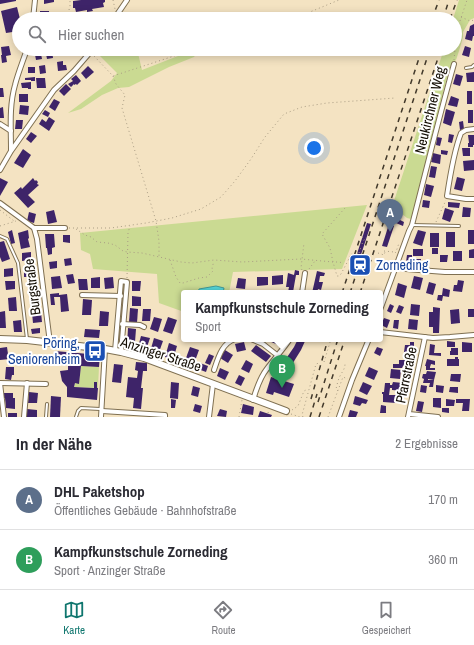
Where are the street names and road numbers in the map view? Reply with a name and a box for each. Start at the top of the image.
street label: Neukirchner Weg [410,64,450,155]
street label: Burgstraße [20,258,44,316]
street label: Anzinger Straße [118,332,204,375]
street label: Pfarrstraße [391,345,421,405]

